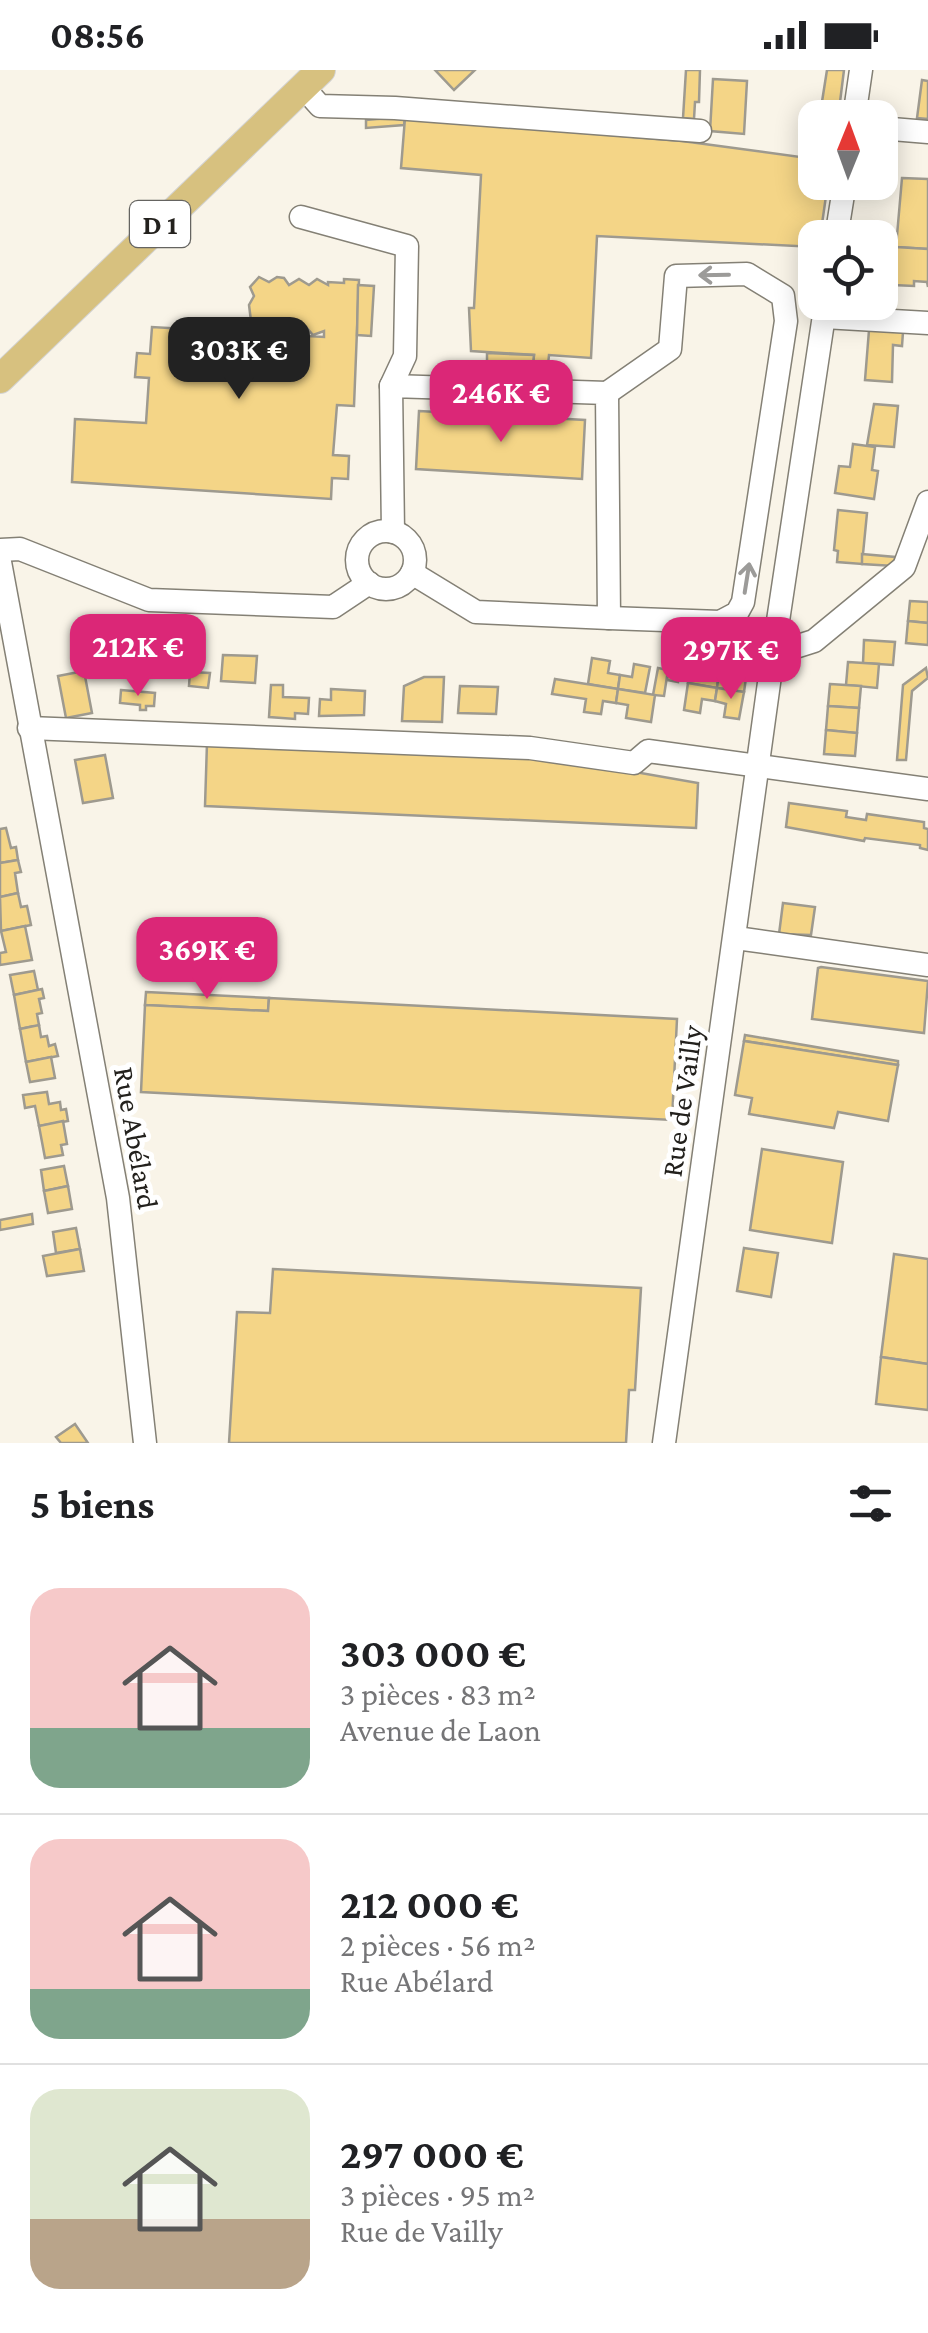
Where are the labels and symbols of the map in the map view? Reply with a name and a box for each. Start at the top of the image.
north arrow [798,100,898,200]
road number: D 1 [130,201,190,247]
one-way arrow [698,266,730,285]
pin: 303K € [158,317,320,402]
pin: 246K € [420,360,582,445]
one-way arrow [738,562,756,595]
pin: 212K € [57,614,219,699]
pin: 297K € [650,617,812,702]
pin: 369K € [126,917,288,1002]
street label: Rue de Vailly [655,1023,709,1179]
street label: Rue Abélard [108,1064,165,1212]

